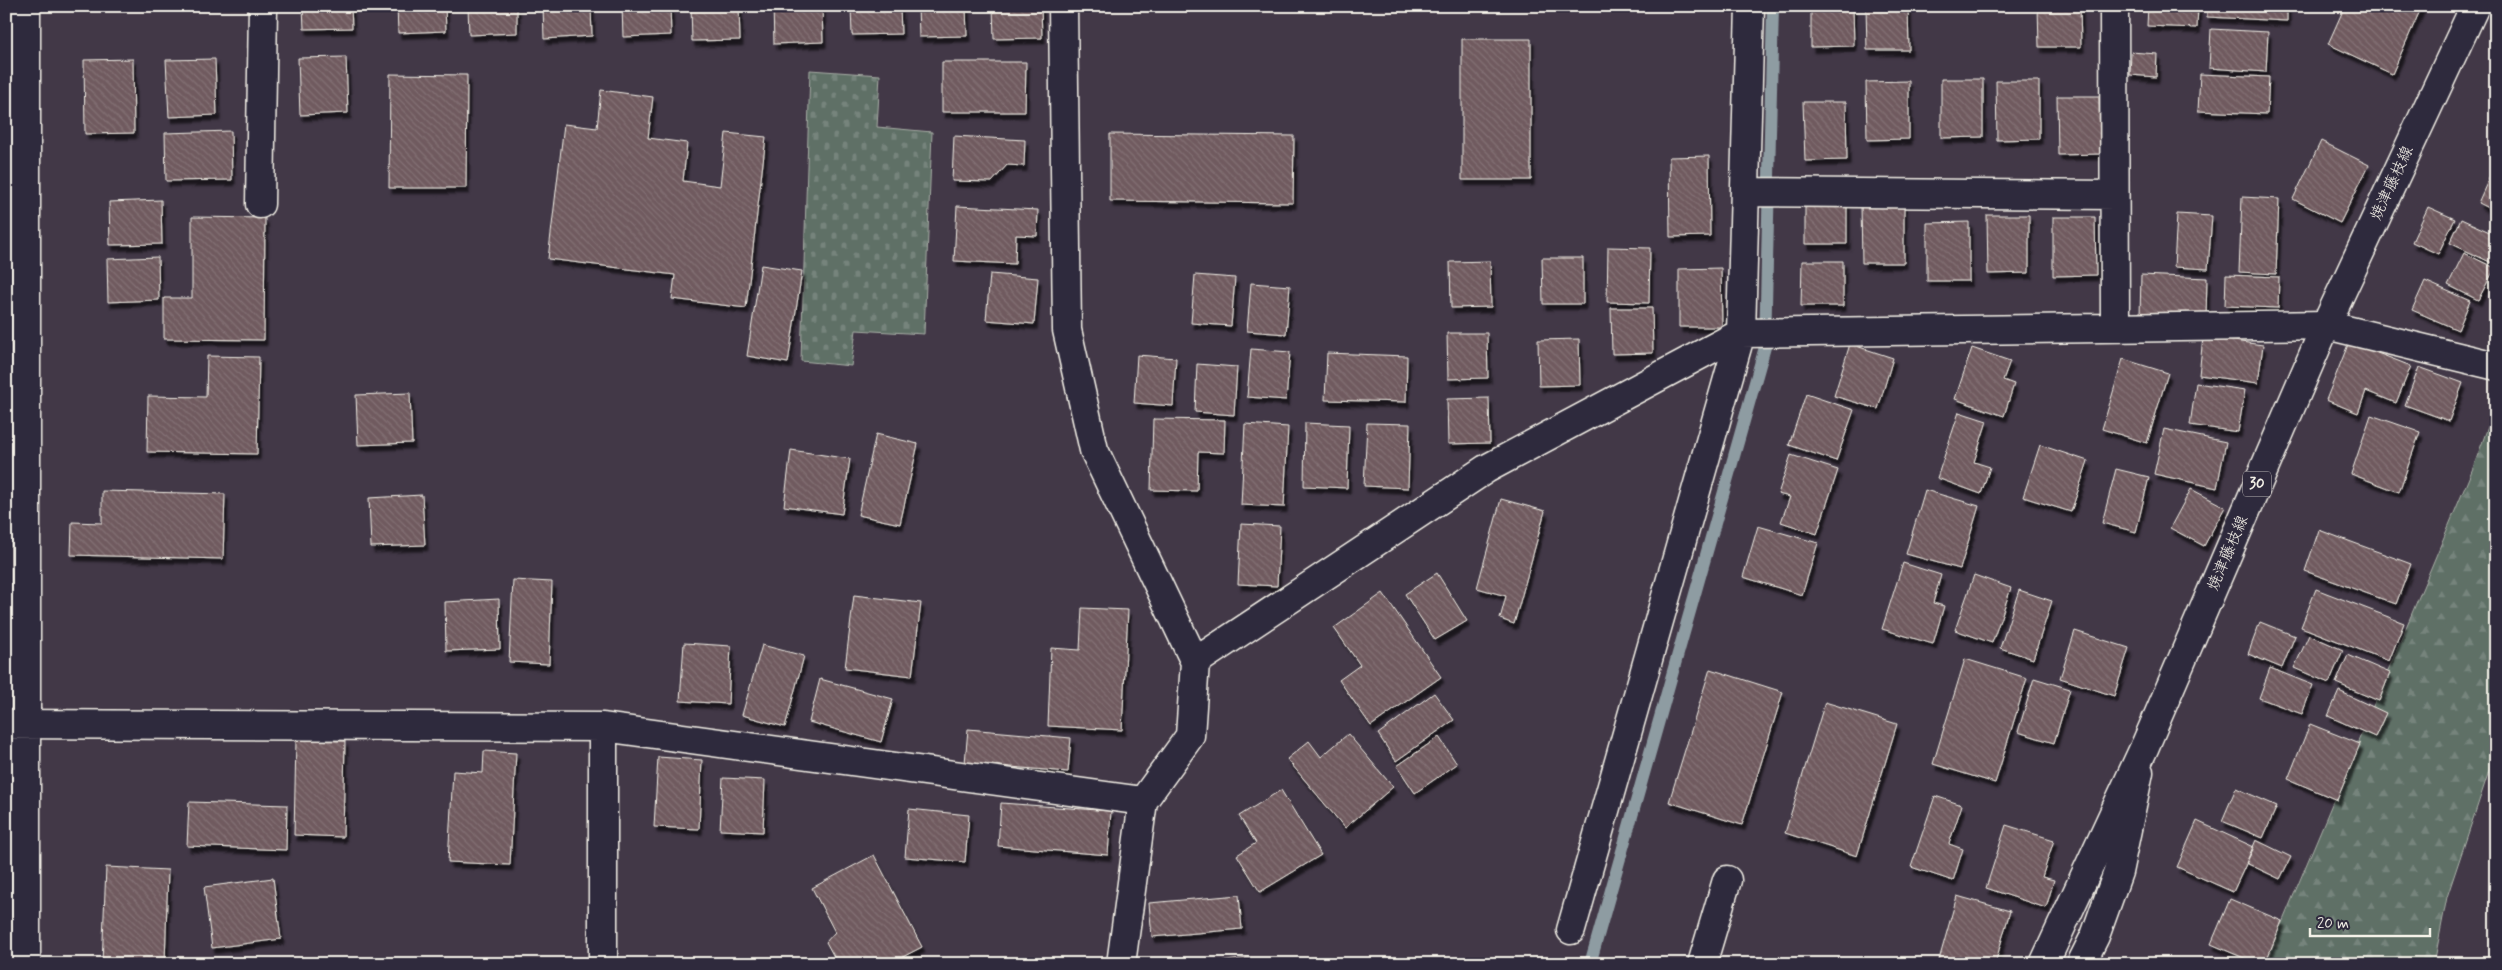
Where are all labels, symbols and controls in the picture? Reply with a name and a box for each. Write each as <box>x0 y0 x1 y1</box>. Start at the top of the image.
street label: 焼津藤枝線 <box>2366 142 2418 224</box>
road number: 30 <box>2243 472 2271 496</box>
street label: 焼津藤枝線 <box>2203 512 2253 594</box>
scale bar <box>2310 905 2430 937</box>
text: 20 m <box>2317 914 2349 934</box>

